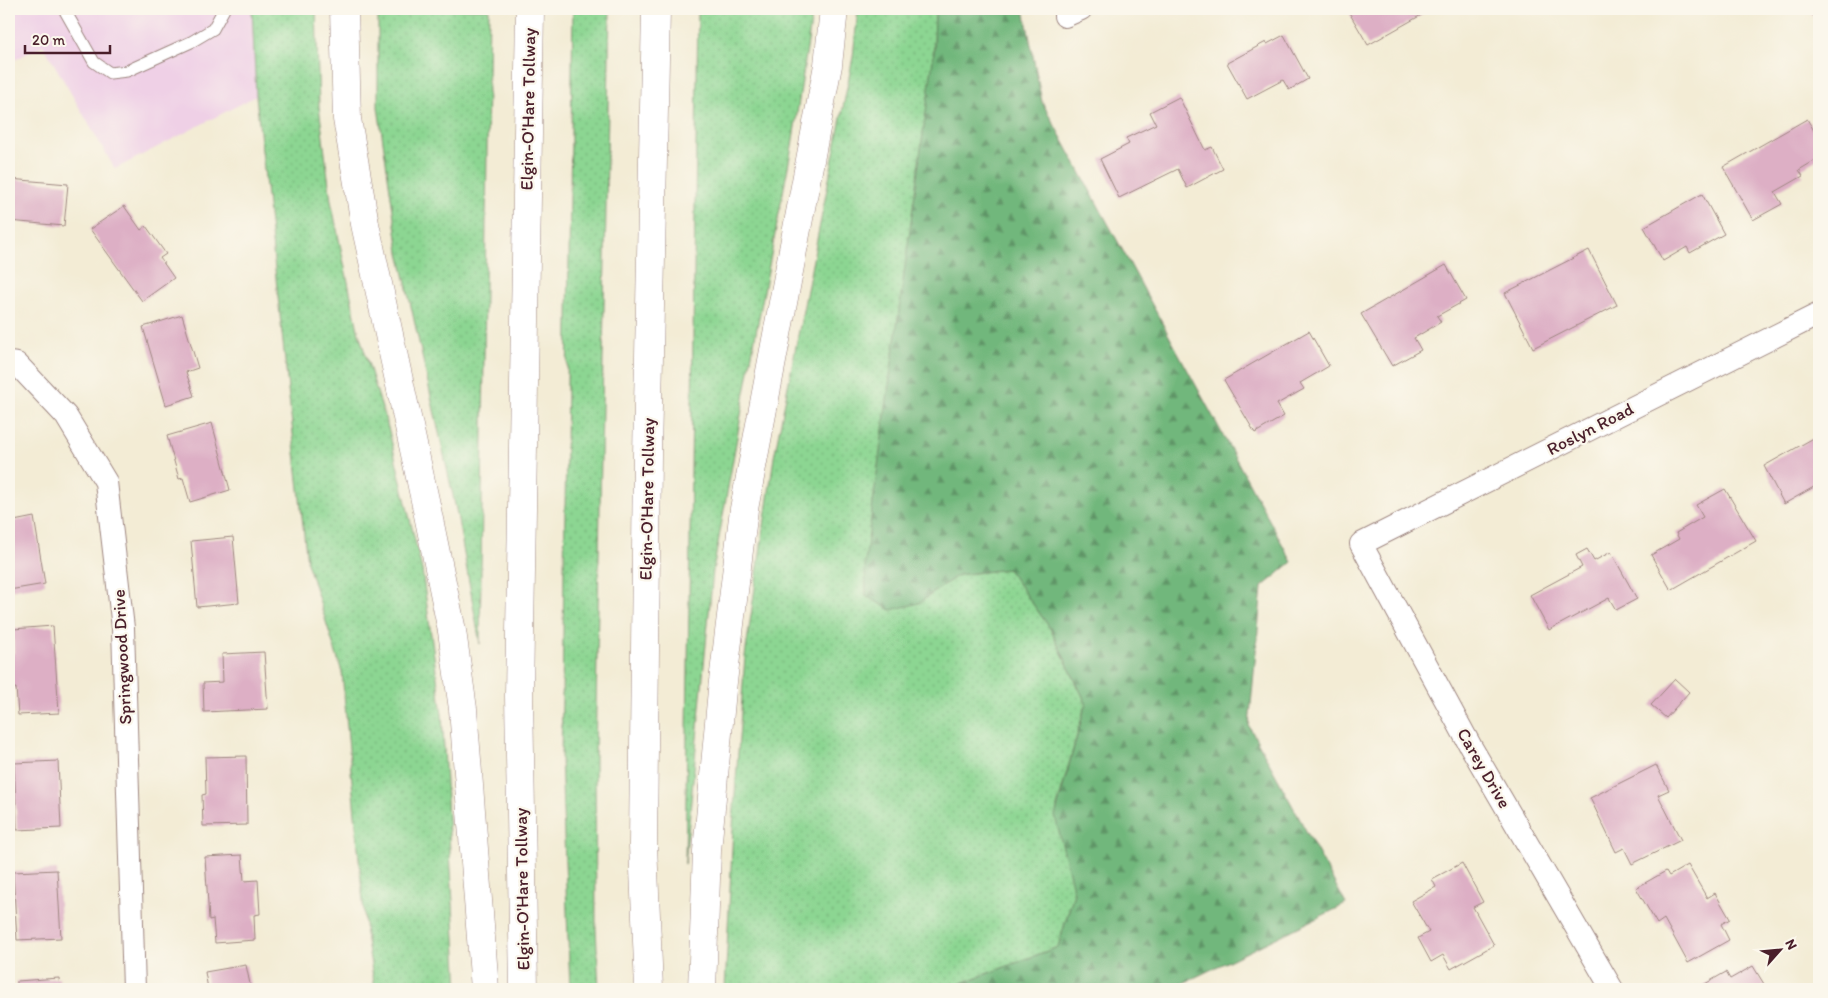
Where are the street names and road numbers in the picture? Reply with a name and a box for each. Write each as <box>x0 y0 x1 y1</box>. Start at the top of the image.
street label: Elgin-O'Hare Tollway <box>516 27 540 191</box>
street label: Roslyn Road <box>1543 398 1637 460</box>
street label: Elgin-O'Hare Tollway <box>635 417 659 581</box>
street label: Springwood Drive <box>107 589 137 725</box>
street label: Carey Drive <box>1452 724 1516 812</box>
street label: Elgin-O'Hare Tollway <box>510 807 534 971</box>

